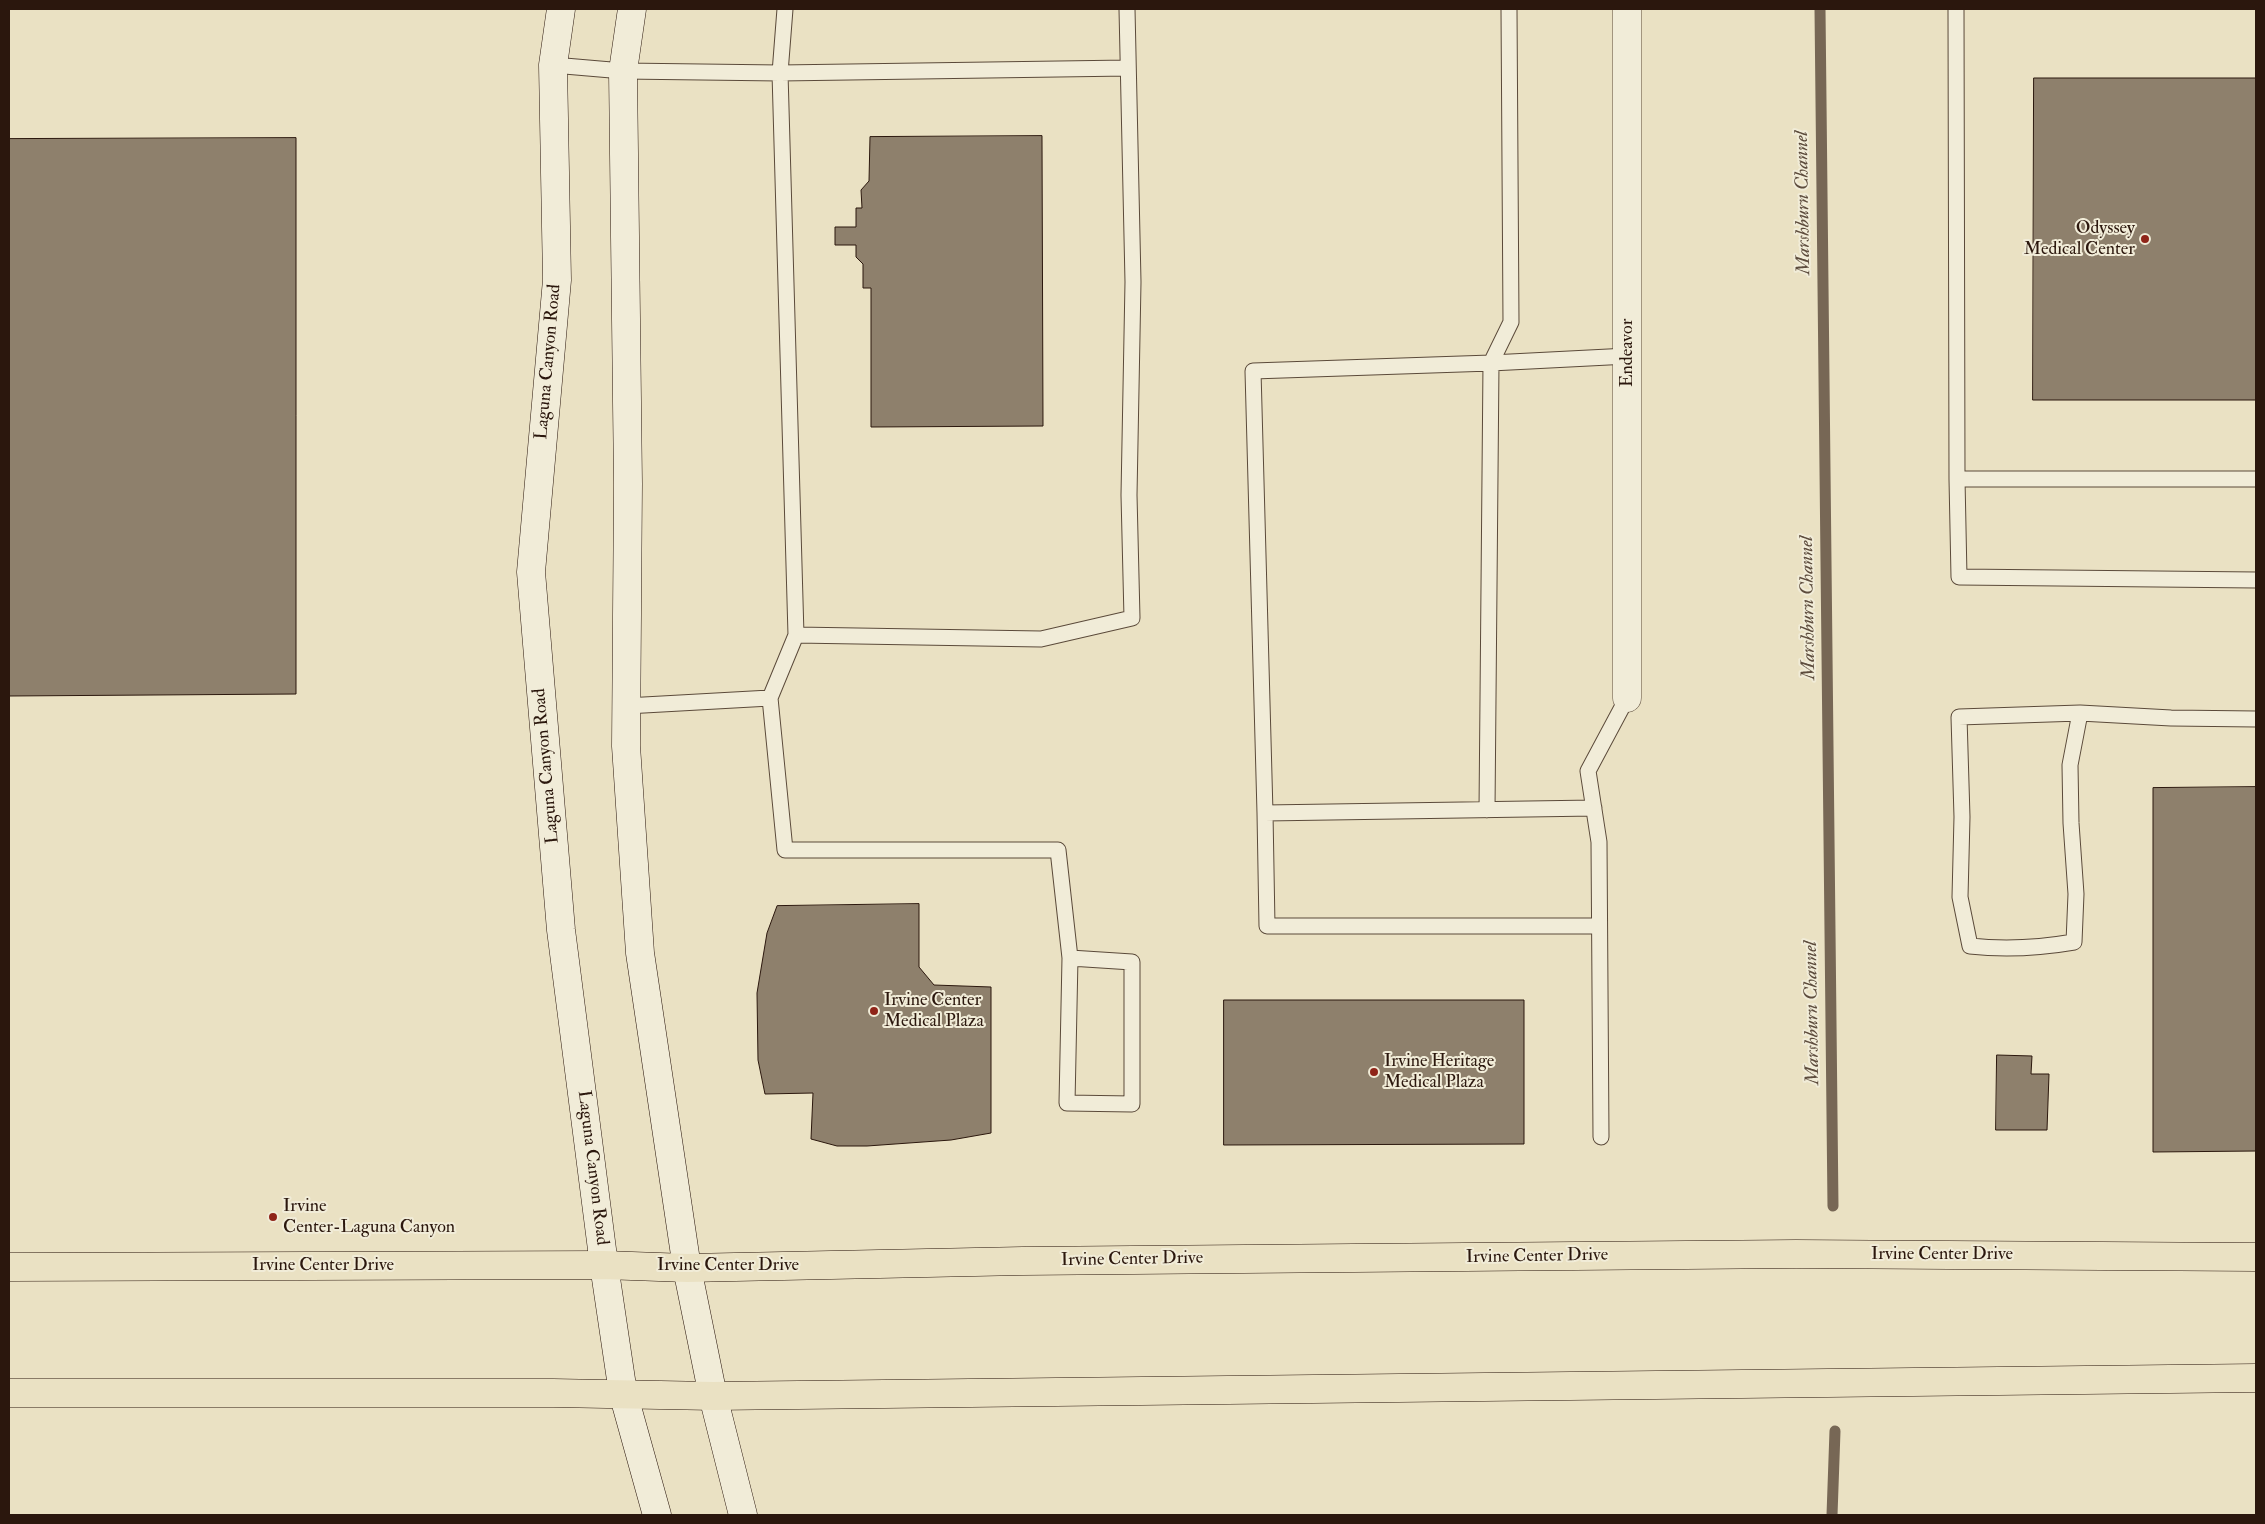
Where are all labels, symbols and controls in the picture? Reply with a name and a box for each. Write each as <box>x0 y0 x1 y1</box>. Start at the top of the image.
water label: Marshburn Channel <box>1791 131 1817 275</box>
place label: Odyssey Medical Center <box>2024 218 2135 260</box>
marker: Odyssey Medical Center <box>2139 233 2151 245</box>
street label: Laguna Canyon Road <box>531 283 567 441</box>
street label: Endeavor <box>1617 319 1639 387</box>
water label: Marshburn Channel <box>1796 536 1822 680</box>
street label: Laguna Canyon Road <box>529 687 565 845</box>
water label: Marshburn Channel <box>1800 941 1826 1085</box>
place label: Irvine Center Medical Plaza <box>884 990 984 1032</box>
marker: Irvine Center Medical Plaza <box>868 1005 880 1017</box>
place label: Irvine Heritage Medical Plaza <box>1384 1051 1494 1094</box>
marker: Irvine Heritage Medical Plaza <box>1368 1066 1380 1078</box>
street label: Laguna Canyon Road <box>572 1089 612 1247</box>
place label: Irvine Center-Laguna Canyon <box>283 1196 455 1238</box>
marker: Irvine Center-Laguna Canyon <box>267 1211 279 1223</box>
street label: Irvine Center Drive <box>1871 1244 2013 1266</box>
street label: Irvine Center Drive <box>1466 1245 1608 1269</box>
street label: Irvine Center Drive <box>1061 1248 1203 1272</box>
street label: Irvine Center Drive <box>252 1255 394 1277</box>
street label: Irvine Center Drive <box>657 1255 799 1277</box>

